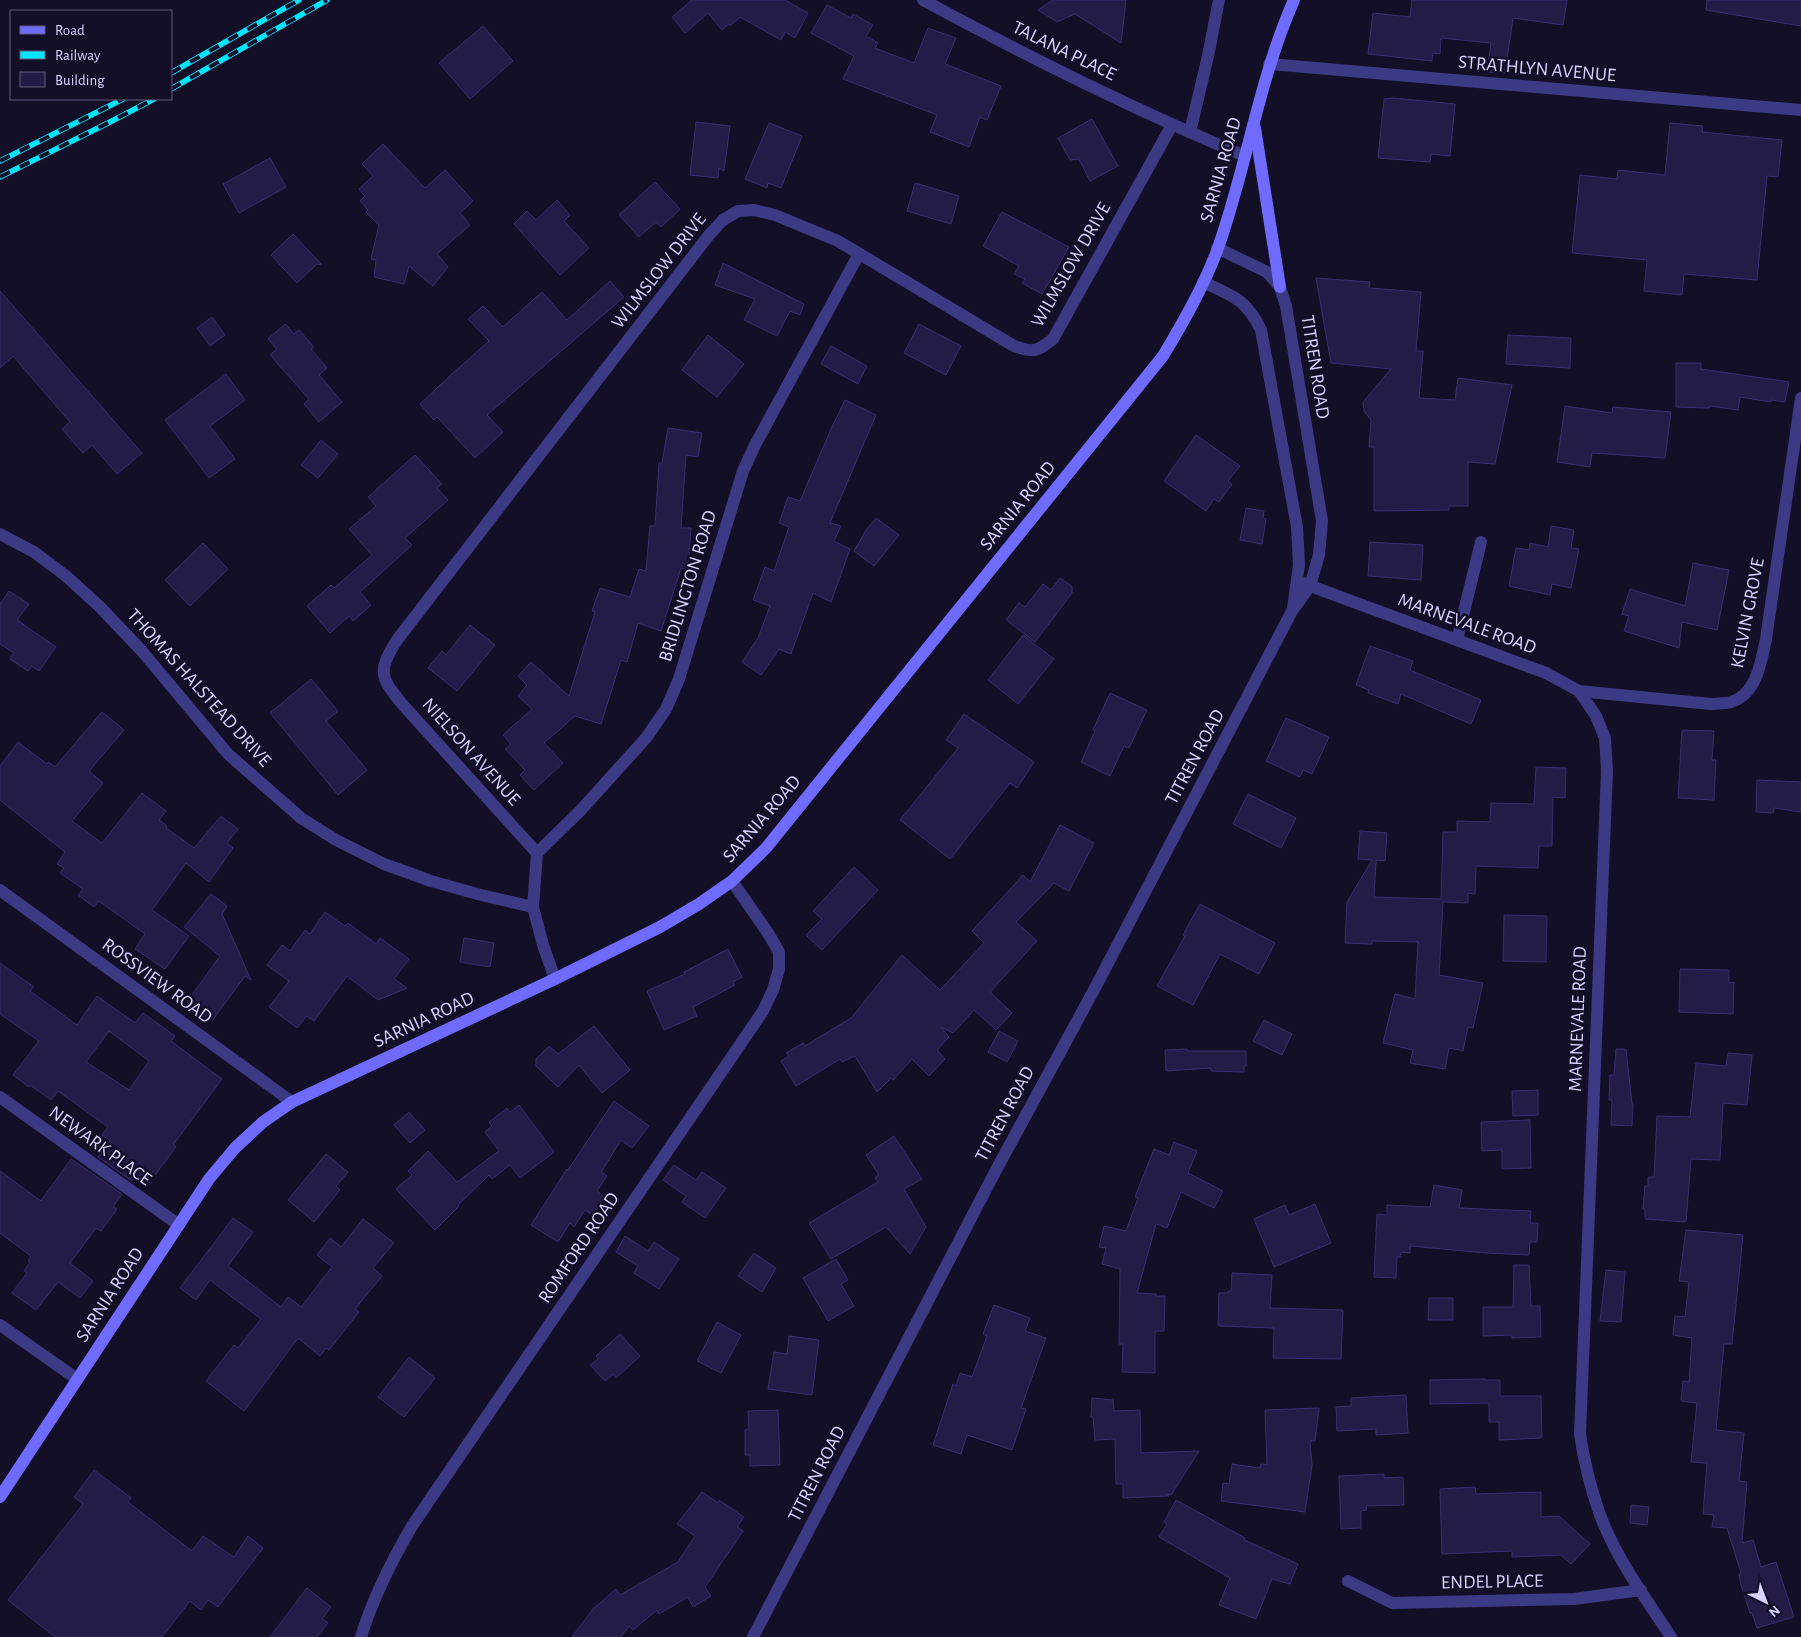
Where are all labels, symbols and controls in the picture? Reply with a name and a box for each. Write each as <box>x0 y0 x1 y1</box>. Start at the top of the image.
legend <box>10 10 172 100</box>
street label: TALANA PLACE <box>1009 18 1119 84</box>
text: Road <box>55 23 85 38</box>
text: Railway <box>55 48 101 63</box>
street label: STRATHLYN AVENUE <box>1457 53 1617 85</box>
text: Building <box>55 73 105 88</box>
street label: SARNIA ROAD <box>1197 115 1245 225</box>
street label: WILMSLOW DRIVE <box>1028 199 1114 331</box>
street label: WILMSLOW DRIVE <box>608 210 710 332</box>
street label: TITREN ROAD <box>1297 314 1333 420</box>
street label: SARNIA ROAD <box>977 458 1059 554</box>
street label: BRIDLINGTON ROAD <box>656 508 720 664</box>
street label: KELVIN GROVE <box>1728 556 1768 670</box>
street label: MARNEVALE ROAD <box>1395 590 1539 658</box>
street label: THOMAS HALSTEAD DRIVE <box>123 605 275 771</box>
street label: NIELSON AVENUE <box>418 695 524 809</box>
street label: TITREN ROAD <box>1162 706 1228 808</box>
street label: SARNIA ROAD <box>719 772 805 866</box>
street label: ROSSVIEW ROAD <box>98 935 216 1027</box>
street label: MARNEVALE ROAD <box>1566 946 1590 1092</box>
street label: SARNIA ROAD <box>371 989 477 1051</box>
street label: TITREN ROAD <box>972 1063 1038 1165</box>
street label: NEWARK PLACE <box>45 1103 155 1189</box>
street label: ROMFORD ROAD <box>535 1189 623 1307</box>
street label: SARNIA ROAD <box>73 1244 147 1346</box>
street label: TITREN ROAD <box>785 1423 849 1525</box>
street label: ENDEL PLACE <box>1441 1572 1543 1592</box>
north arrow <box>1741 1577 1791 1627</box>
text: N <box>1766 1602 1782 1619</box>

